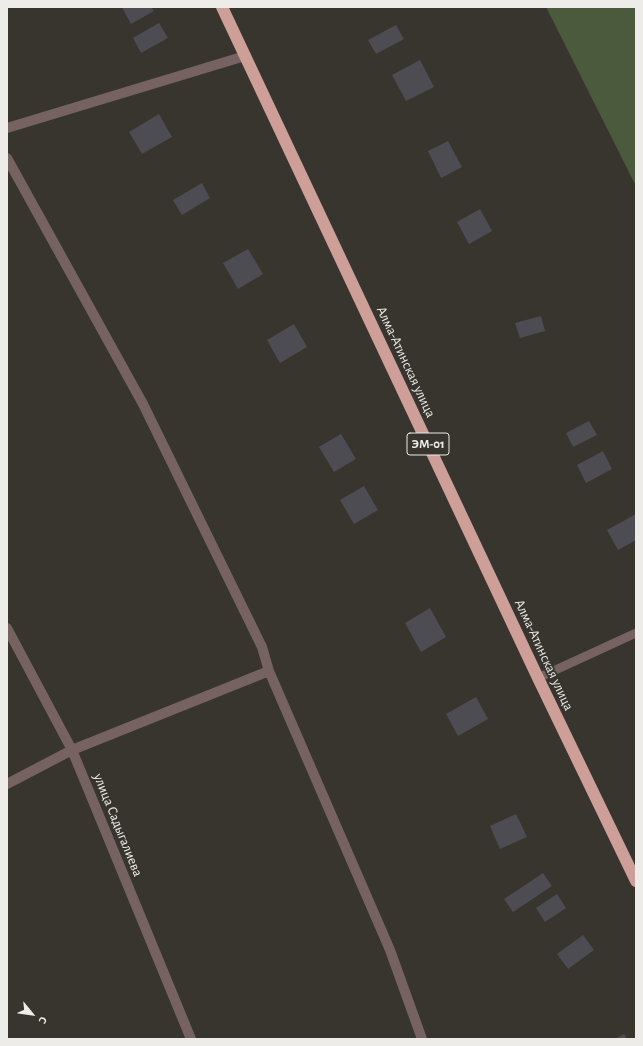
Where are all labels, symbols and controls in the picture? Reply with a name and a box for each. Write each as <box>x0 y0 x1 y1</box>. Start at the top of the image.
street label: Алма-Атинская улица <box>373 304 439 420</box>
road number: ЭМ-01 <box>407 433 449 455</box>
street label: Алма-Атинская улица <box>511 597 577 713</box>
street label: улица Садыгалиева <box>90 771 146 879</box>
north arrow <box>12 994 52 1034</box>
text: С <box>37 1015 49 1025</box>

